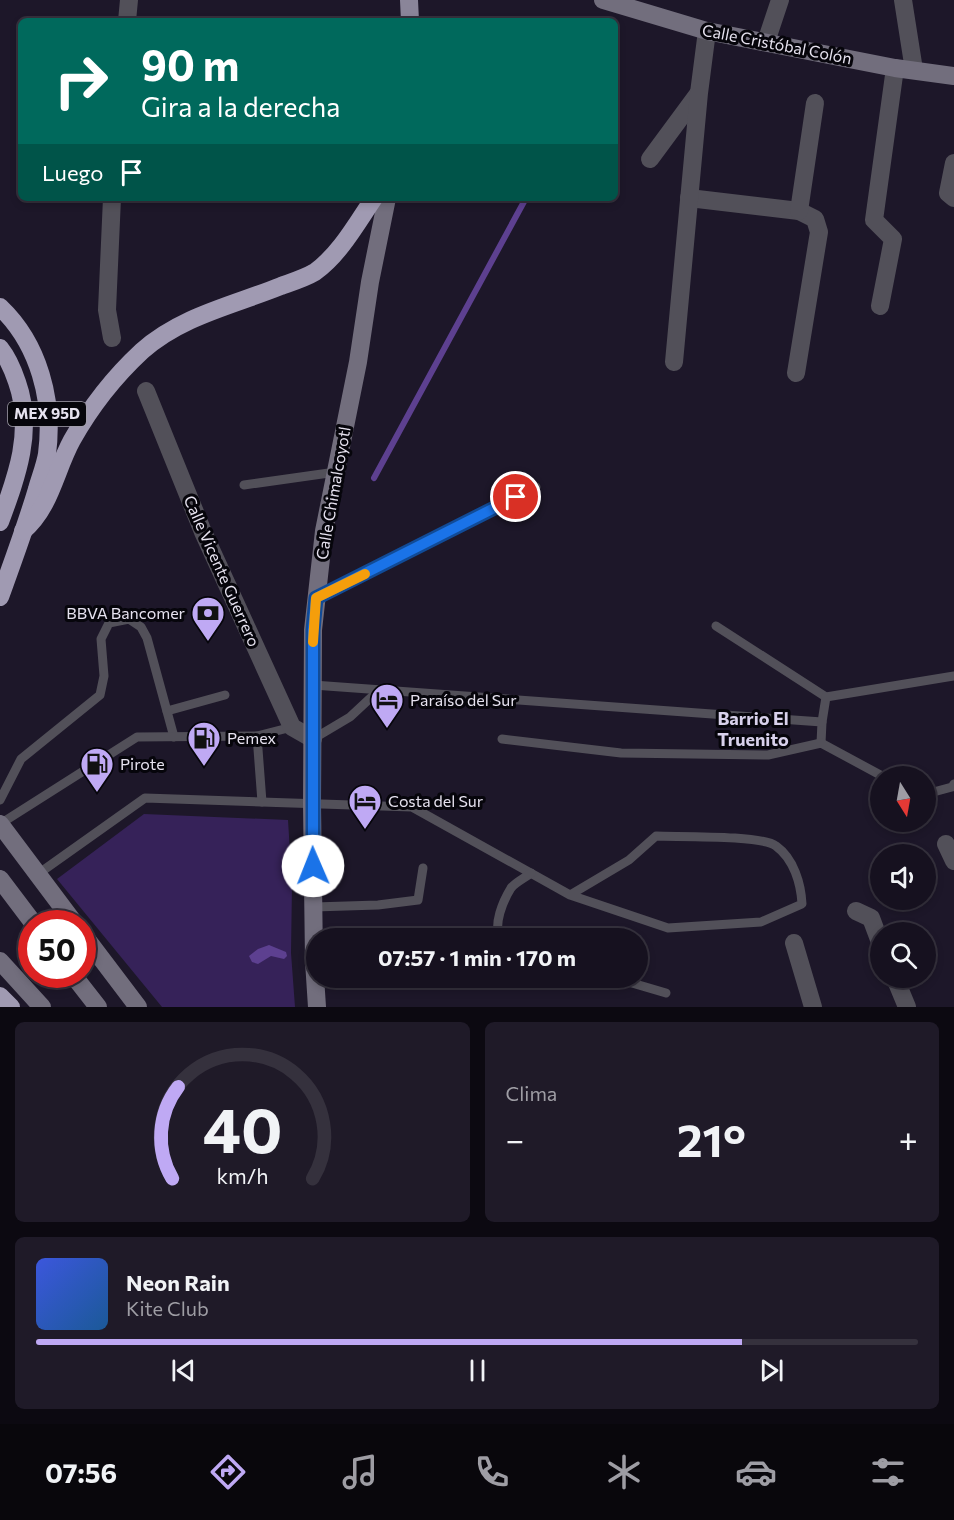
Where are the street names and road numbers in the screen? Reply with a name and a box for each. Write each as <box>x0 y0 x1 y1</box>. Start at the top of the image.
street label: Calle Cristóbal Colón <box>701 20 853 67</box>
road number: MEX 95D <box>8 402 86 426</box>
street label: Calle Chimalcoyotl <box>311 425 354 561</box>
street label: Calle Vicente Guerrero <box>181 492 264 649</box>

